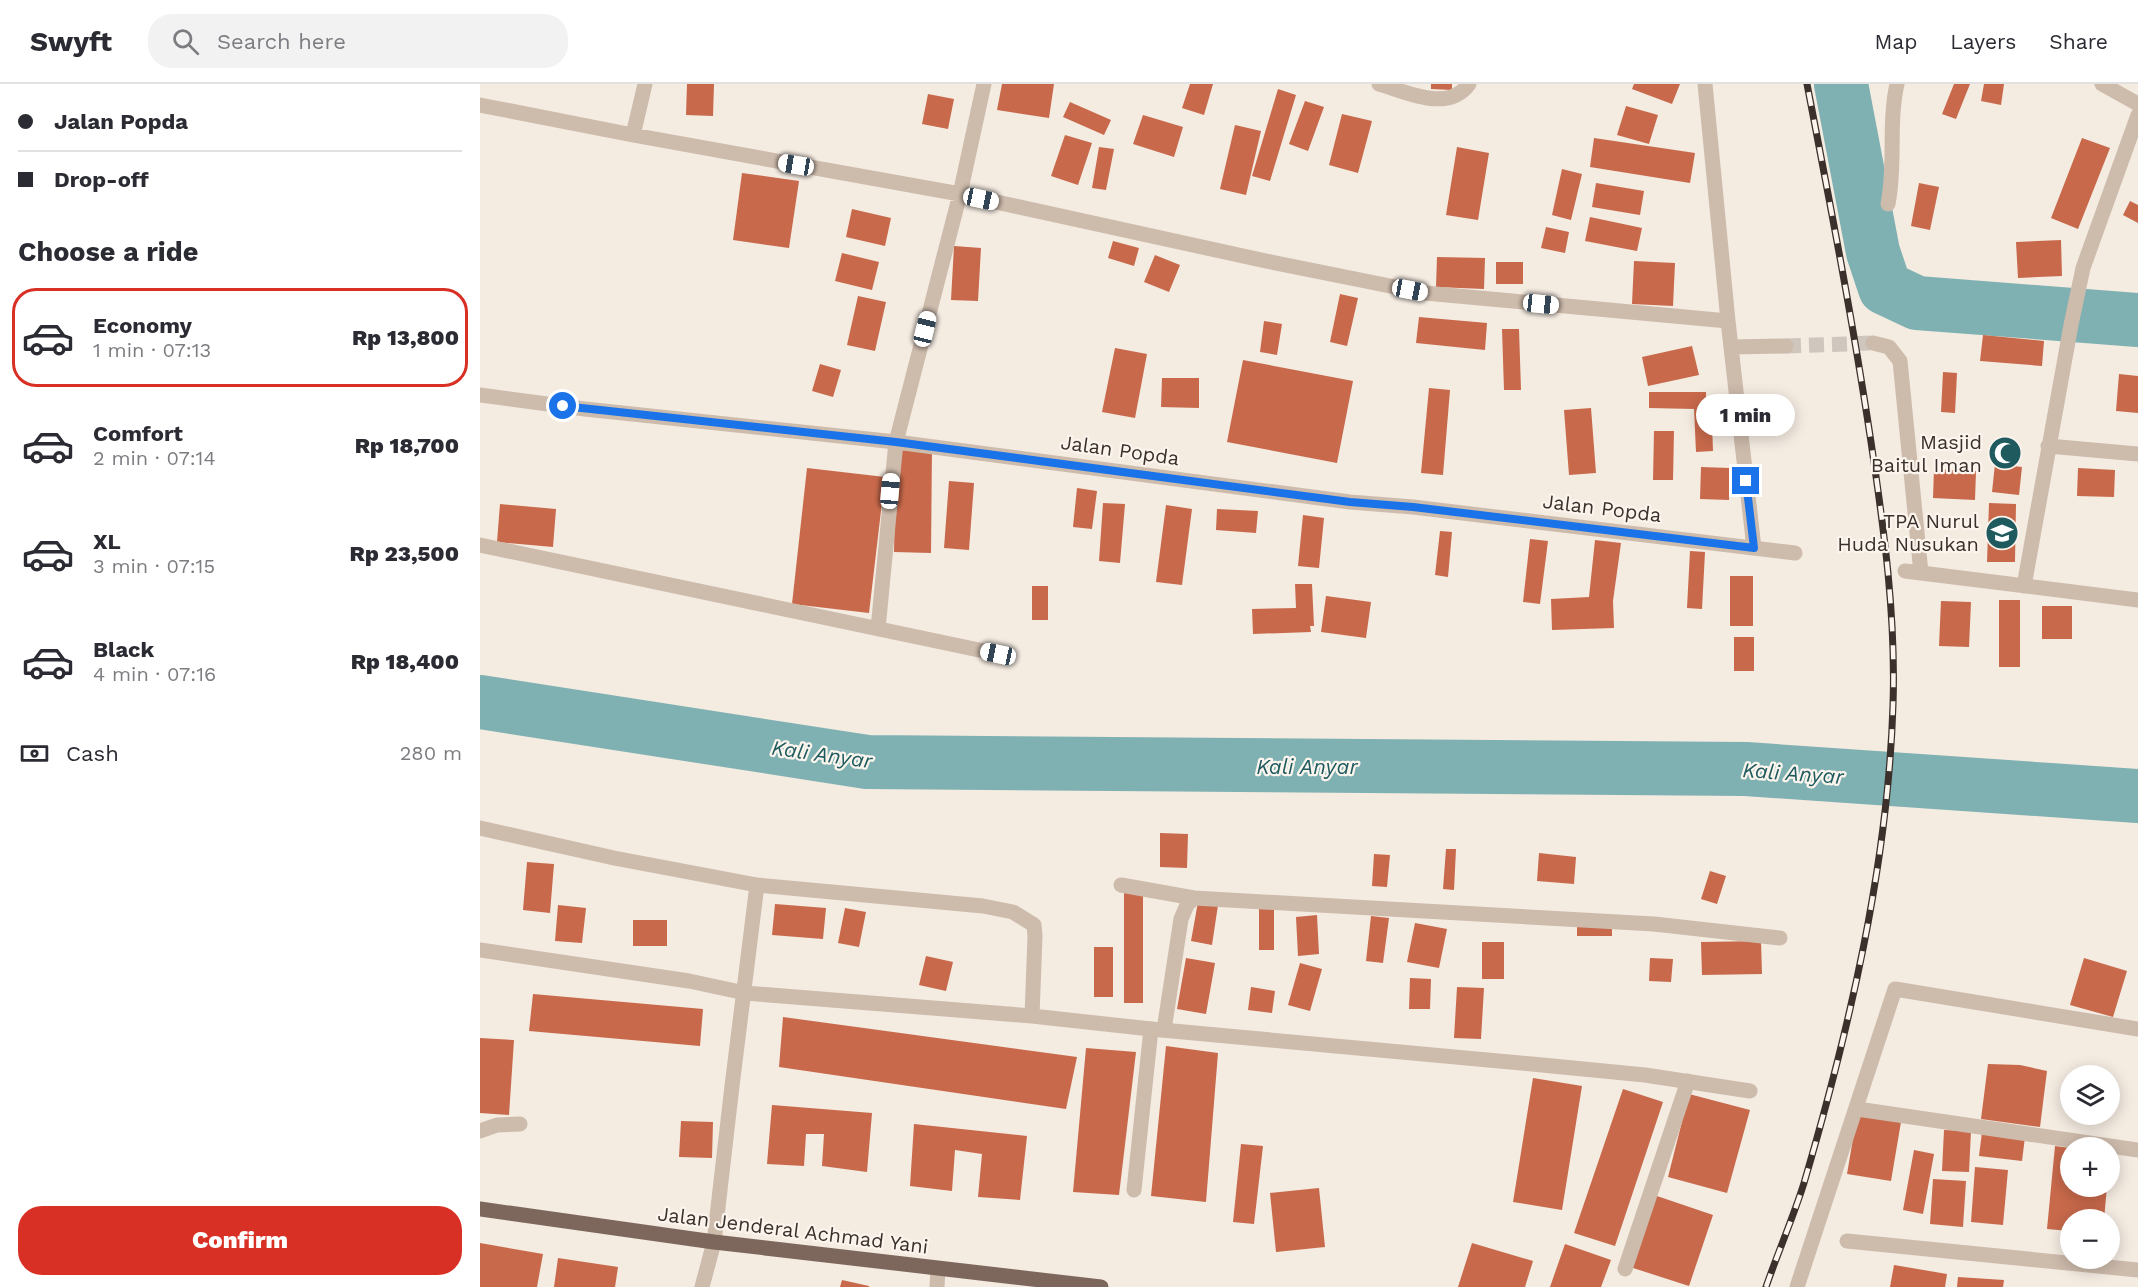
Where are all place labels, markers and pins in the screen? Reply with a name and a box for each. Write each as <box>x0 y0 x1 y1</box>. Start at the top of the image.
place label: Masjid Baitul Iman <box>1871 430 1982 477</box>
mosque icon: Masjid Baitul Iman <box>1987 435 2023 471</box>
place label: TPA Nurul Huda Nusukan <box>1837 509 1979 556</box>
school or university icon: TPA Nurul Huda Nusukan <box>1984 515 2020 551</box>

